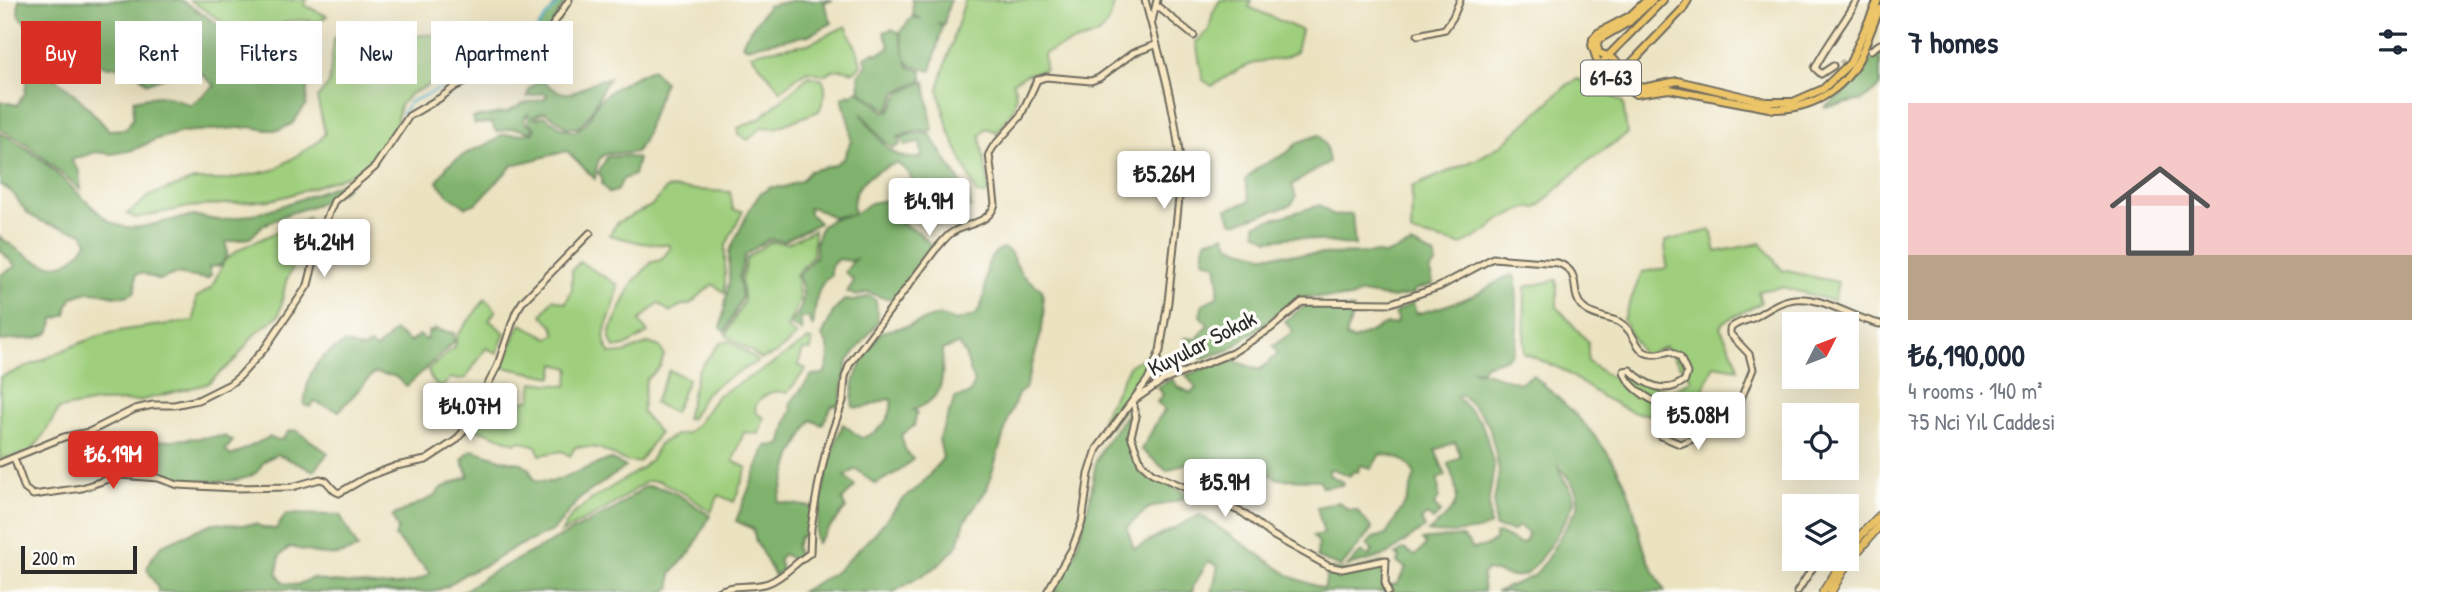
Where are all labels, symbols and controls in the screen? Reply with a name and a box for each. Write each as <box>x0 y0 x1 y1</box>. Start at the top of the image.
chip: Buy <box>21 21 101 84</box>
chip: Rent <box>115 21 202 84</box>
chip: Filters <box>216 21 322 84</box>
chip: New <box>336 21 417 84</box>
chip: Apartment <box>431 21 573 84</box>
text: 7 homes <box>1908 22 1998 62</box>
icon: filters <box>2374 23 2412 61</box>
road number: 61-63 <box>1581 60 1641 96</box>
icon: home <box>2097 148 2223 274</box>
pin: ₺5.26M <box>1107 152 1221 211</box>
text: ₺5.26M <box>1133 158 1195 189</box>
pin: ₺4.9M <box>880 178 978 238</box>
text: ₺4.9M <box>905 185 953 216</box>
pin: ₺4.24M <box>267 219 381 279</box>
text: ₺4.24M <box>294 226 354 257</box>
street label: Kuyular Sokak <box>1142 302 1262 383</box>
north arrow <box>1782 312 1858 388</box>
map controls <box>1782 312 1859 571</box>
text: ₺6,190,000 <box>1908 335 2025 375</box>
text: 4 rooms · 140 m² <box>1908 375 2042 406</box>
pin: ₺4.07M <box>413 384 527 443</box>
text: ₺4.07M <box>439 390 501 421</box>
pin: ₺5.08M <box>1641 392 1755 452</box>
text: ₺5.08M <box>1667 399 1729 430</box>
button: locate <box>1782 403 1859 480</box>
text: 75 Nci Yıl Caddesi <box>1908 406 2055 437</box>
pin: ₺6.19M <box>56 432 170 491</box>
text: ₺6.19M <box>84 438 142 469</box>
pin: ₺5.9M <box>1176 460 1274 519</box>
text: ₺5.9M <box>1200 466 1250 497</box>
button: layers <box>1782 494 1859 571</box>
scale bar <box>21 543 136 575</box>
text: 200 m <box>32 545 75 571</box>

